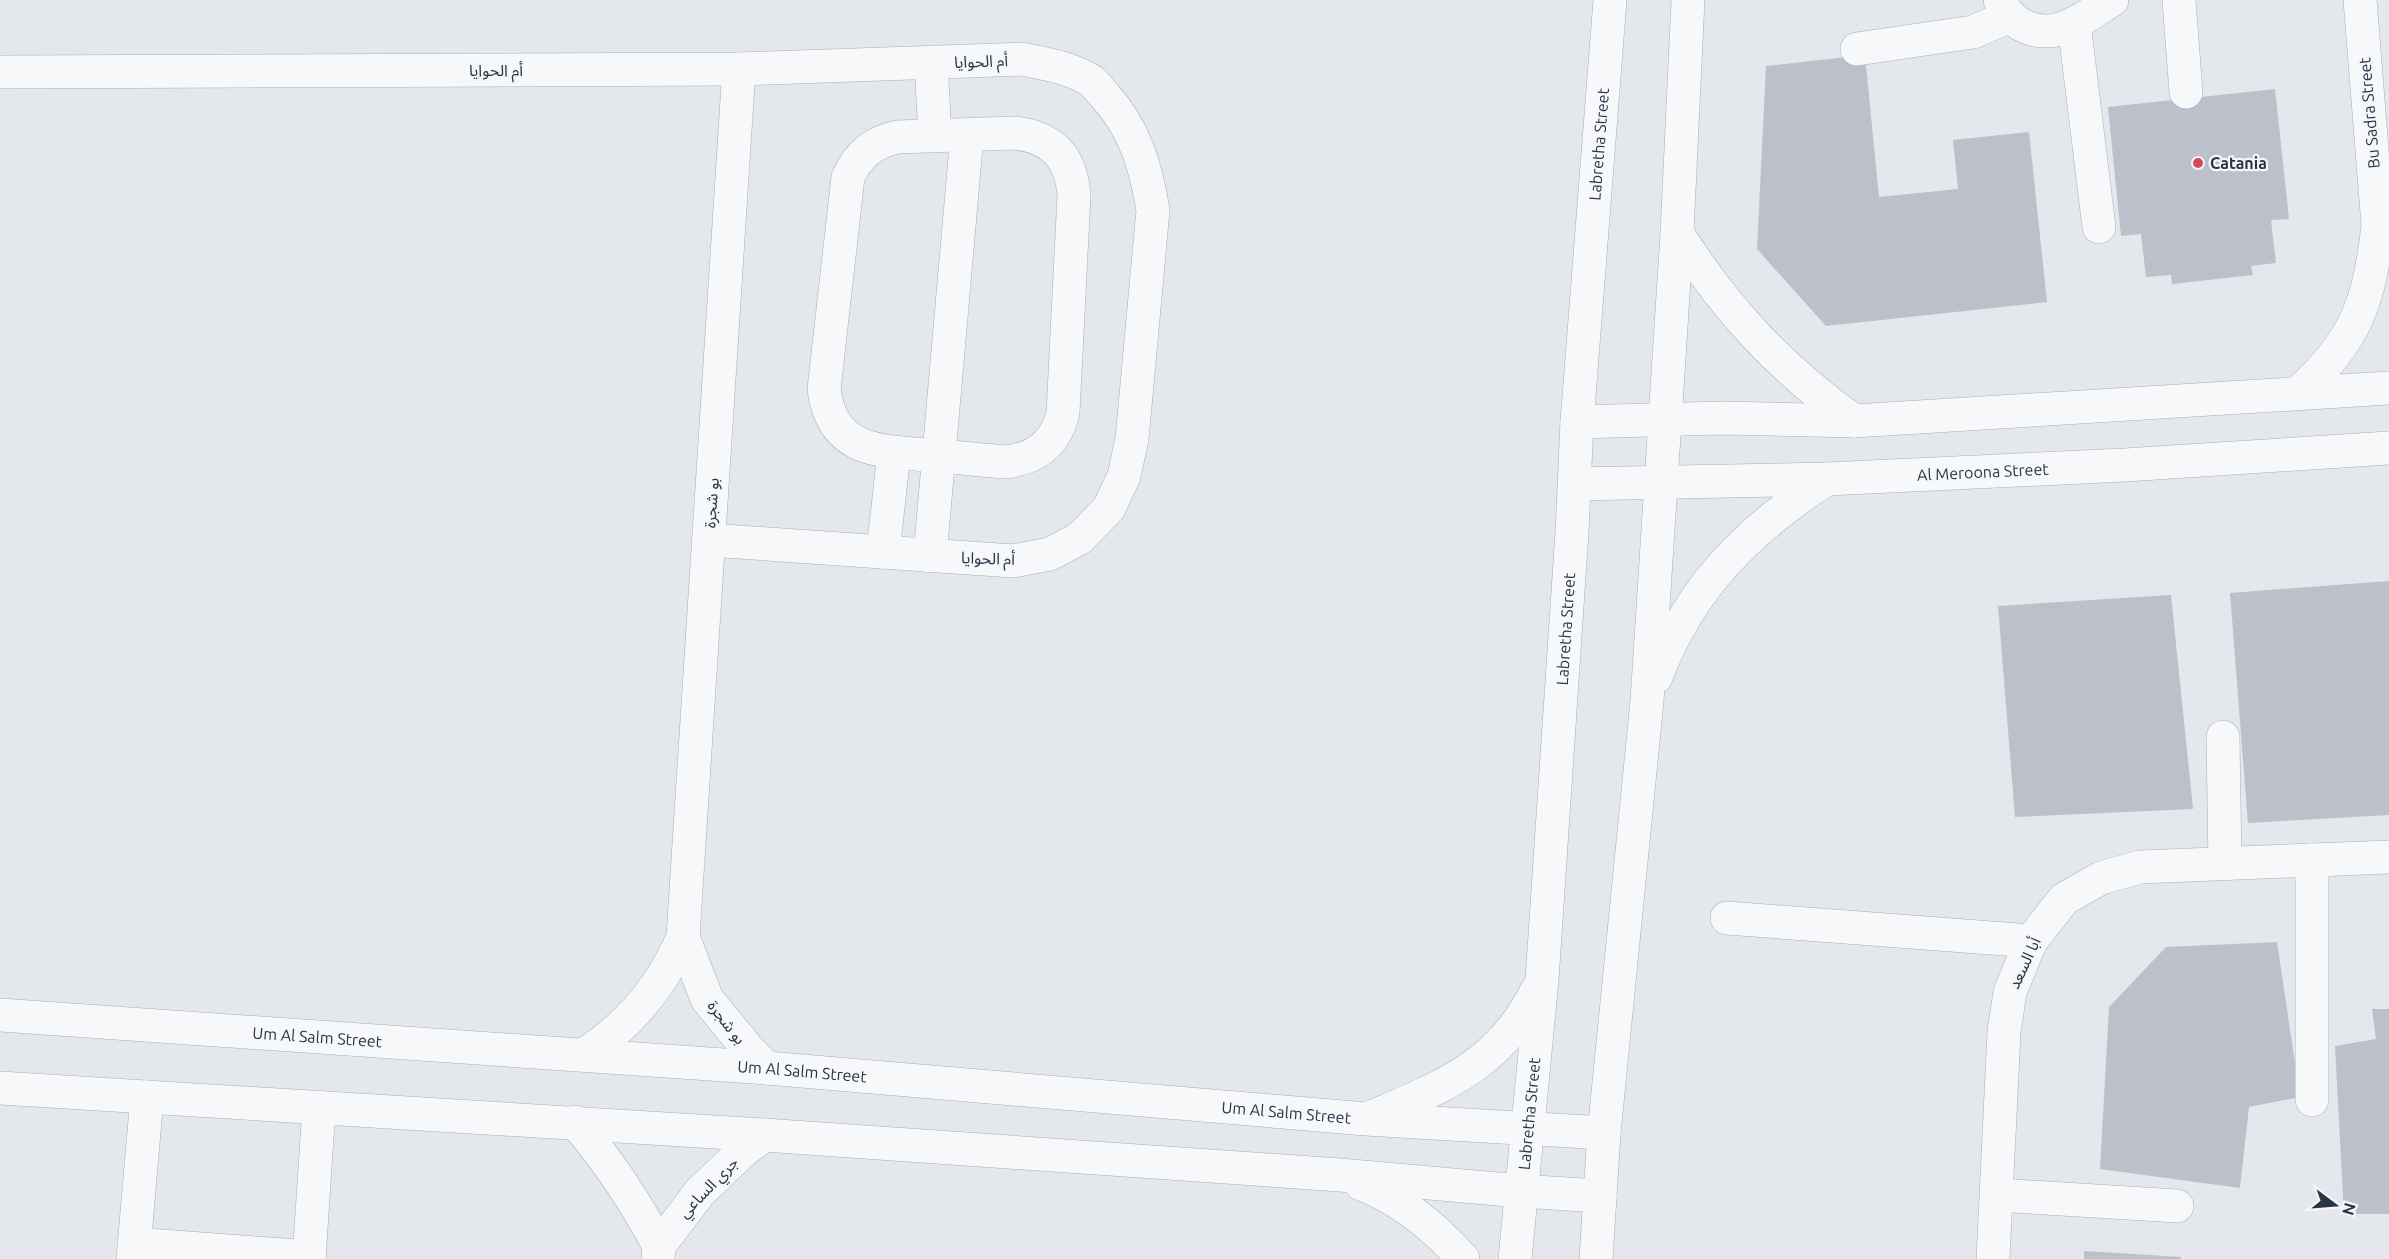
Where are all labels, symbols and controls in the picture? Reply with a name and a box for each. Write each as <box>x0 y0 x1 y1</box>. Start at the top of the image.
street label: أم الحوايا <box>954 51 1009 75</box>
street label: Bu Sadra Street <box>2355 56 2383 169</box>
street label: أم الحوايا <box>469 61 523 83</box>
street label: Labretha Street <box>1585 87 1612 201</box>
place label: Catania <box>2210 154 2267 172</box>
marker: Catania <box>2191 156 2205 170</box>
street label: Al Meroona Street <box>1917 460 2050 484</box>
street label: بو شجرة <box>700 477 723 529</box>
street label: أم الحوايا <box>960 548 1015 572</box>
street label: Labretha Street <box>1553 572 1578 686</box>
street label: أبا السعد <box>2004 934 2044 992</box>
street label: بو شجرة <box>704 997 750 1048</box>
street label: Um Al Salm Street <box>252 1023 383 1050</box>
street label: Labretha Street <box>1515 1056 1544 1171</box>
street label: Um Al Salm Street <box>737 1057 868 1086</box>
street label: Um Al Salm Street <box>1221 1098 1352 1127</box>
street label: جري الساعي <box>675 1153 744 1224</box>
north arrow <box>2305 1175 2365 1235</box>
text: N <box>2339 1201 2360 1217</box>

